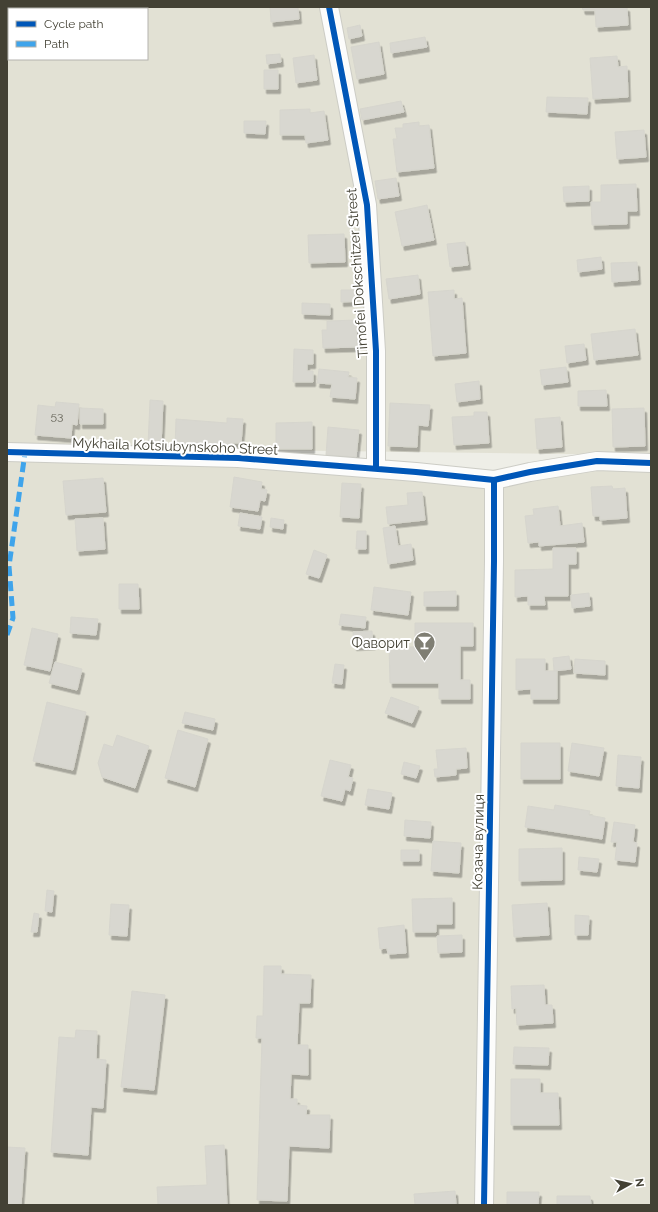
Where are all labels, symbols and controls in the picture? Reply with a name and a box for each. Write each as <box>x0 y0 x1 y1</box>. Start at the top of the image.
legend <box>8 8 148 60</box>
text: Cycle path <box>44 17 103 31</box>
text: Path <box>44 37 69 51</box>
street label: Timofei Dokschitzer Street <box>343 187 371 358</box>
house number: 53 <box>51 409 63 423</box>
street label: Mykhaila Kotsiubynskoho Street <box>72 434 278 458</box>
bar icon: Фаворит <box>412 630 438 663</box>
place label: Фаворит <box>352 635 410 651</box>
street label: Козача вулиця <box>469 794 487 890</box>
north arrow <box>610 1164 650 1204</box>
text: N <box>632 1178 646 1188</box>

